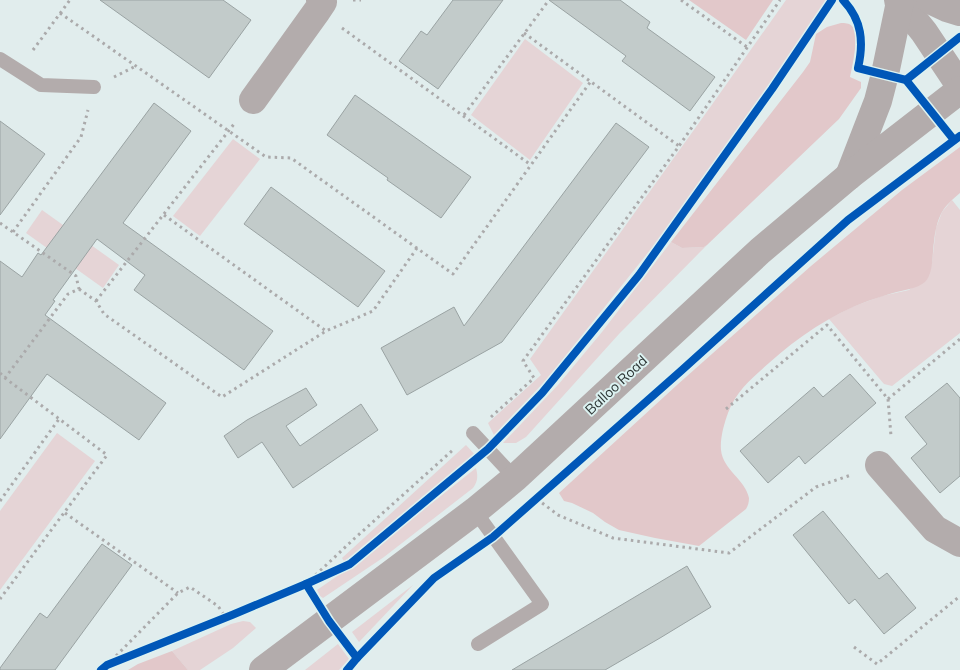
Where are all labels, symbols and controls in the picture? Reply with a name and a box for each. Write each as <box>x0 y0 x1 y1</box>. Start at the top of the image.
street label: Balloo Road <box>581 352 651 418</box>

